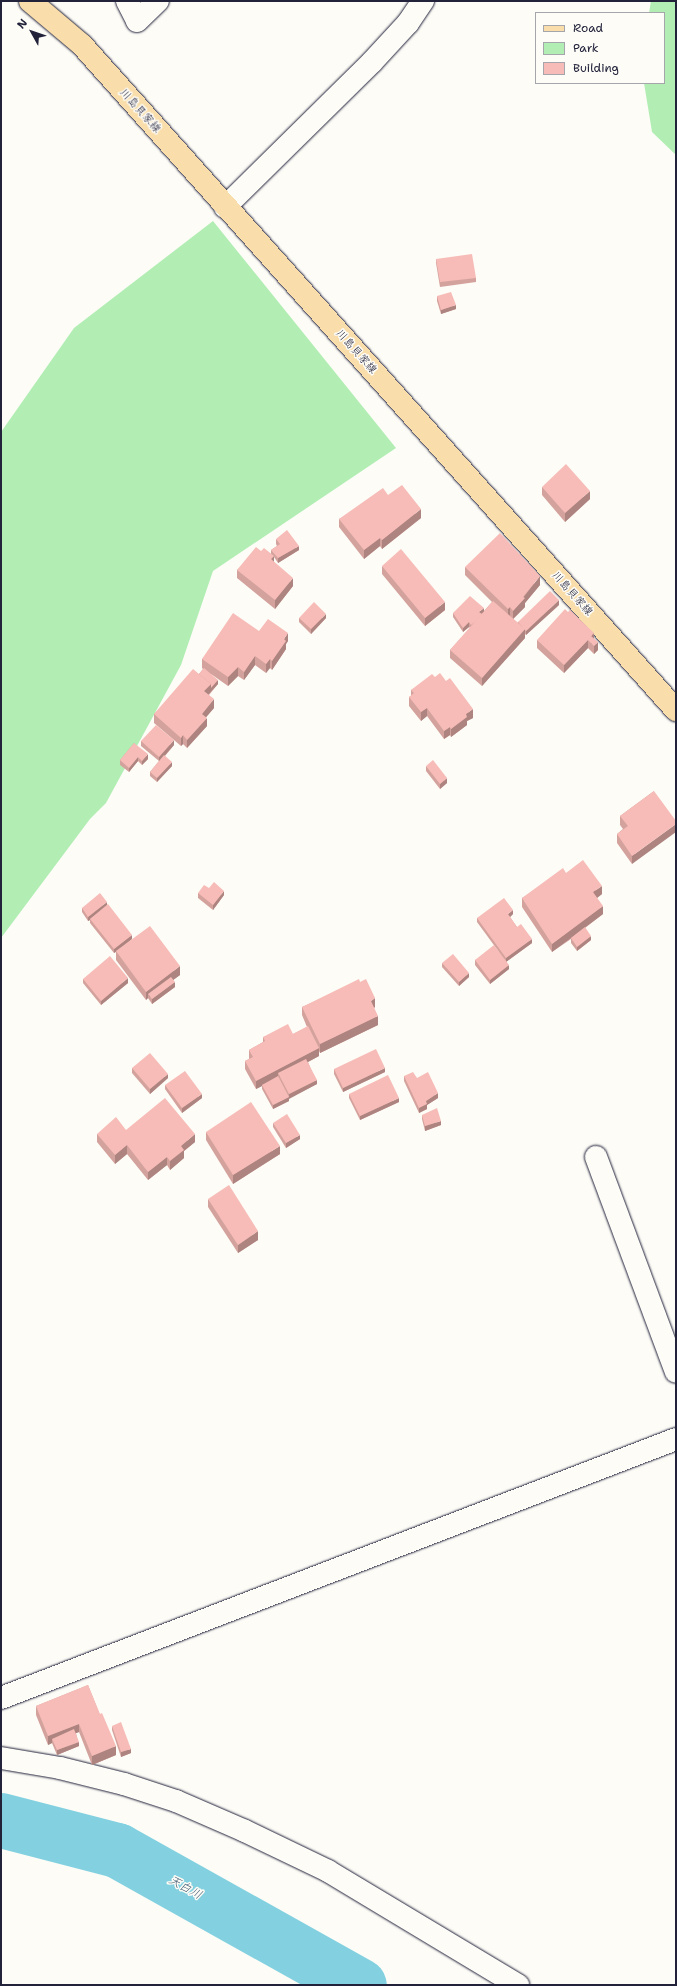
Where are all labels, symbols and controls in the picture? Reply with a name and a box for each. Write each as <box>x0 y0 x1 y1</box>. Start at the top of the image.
north arrow <box>12 12 52 52</box>
legend <box>535 12 665 84</box>
text: N <box>14 16 31 32</box>
text: Road <box>573 20 603 36</box>
text: Park <box>573 40 599 56</box>
text: Building <box>573 60 619 76</box>
street label: 川島貝家線 <box>117 86 163 136</box>
street label: 川島貝家線 <box>333 327 379 377</box>
street label: 川島貝家線 <box>549 569 595 619</box>
water label: 天白川 <box>166 1873 204 1903</box>

